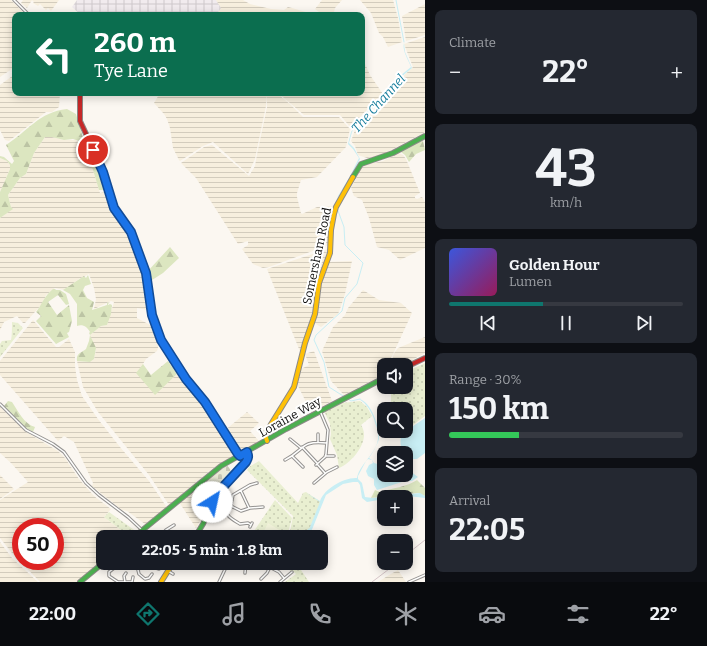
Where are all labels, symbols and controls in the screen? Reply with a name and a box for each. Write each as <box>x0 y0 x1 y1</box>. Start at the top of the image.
text: 260 m <box>94 26 176 59</box>
icon: left <box>28 28 80 80</box>
text: Climate <box>449 35 496 50</box>
text: 22° <box>542 54 589 90</box>
text: − <box>449 59 461 86</box>
text: + <box>670 59 683 86</box>
text: Tye Lane <box>94 60 168 82</box>
water label: The Channel <box>348 71 409 135</box>
pin <box>76 133 110 167</box>
text: 43 <box>535 137 597 200</box>
icon: arrive <box>82 139 104 161</box>
text: km/h <box>550 195 582 210</box>
street label: Somersham Road <box>300 206 334 306</box>
text: Golden Hour <box>509 256 600 274</box>
text: Lumen <box>509 274 552 289</box>
icon: previous <box>477 312 499 334</box>
icon: pause <box>555 312 577 334</box>
icon: next <box>633 312 655 334</box>
map controls <box>377 358 413 570</box>
button: sound <box>377 358 413 394</box>
text: Range · 30% <box>449 372 522 387</box>
text: 150 km <box>449 391 549 427</box>
street label: Loraine Way <box>257 394 324 440</box>
button: search <box>377 402 413 438</box>
button: layers <box>377 446 413 482</box>
position arrow <box>191 481 233 523</box>
button: + <box>377 490 413 526</box>
text: Arrival <box>449 493 490 508</box>
text: 22:05 <box>449 512 525 548</box>
speed limit sign: 50 <box>12 518 64 570</box>
button: − <box>377 534 413 570</box>
text: 22:05 · 5 min · 1.8 km <box>142 541 282 559</box>
icon: directions <box>134 600 162 628</box>
icon: music <box>220 600 248 628</box>
icon: phone <box>306 600 334 628</box>
icon: climate <box>392 600 420 628</box>
icon: car <box>478 600 506 628</box>
icon: filters <box>564 600 592 628</box>
text: 22:00 <box>29 603 76 625</box>
text: 22° <box>650 603 678 625</box>

